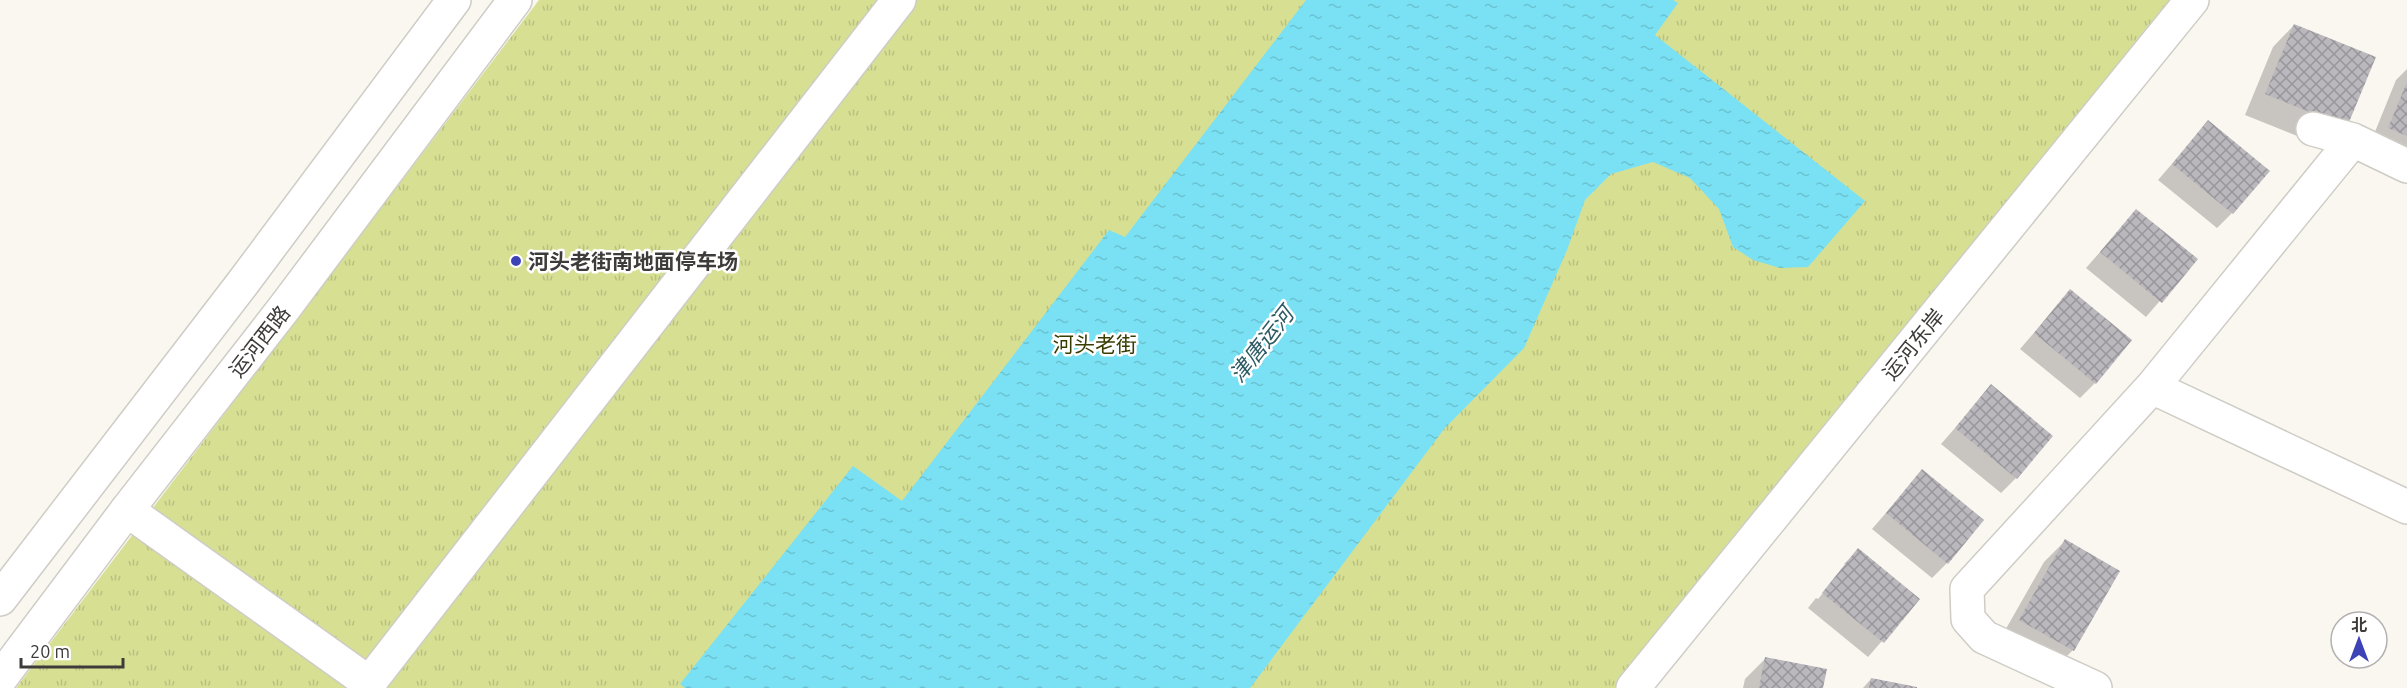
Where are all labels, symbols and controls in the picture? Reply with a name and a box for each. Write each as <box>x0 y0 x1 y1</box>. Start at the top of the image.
place label: 河头老街南地面停车场 <box>528 249 738 273</box>
marker: 河头老街南地面停车场 <box>509 254 523 268</box>
water label: 津唐运河 <box>1224 298 1300 386</box>
street label: 运河西路 <box>224 301 294 381</box>
street label: 运河东岸 <box>1877 304 1949 384</box>
park label: 河头老街 <box>1053 332 1137 356</box>
north arrow <box>2329 610 2389 670</box>
text: 北 <box>2351 616 2367 634</box>
scale bar <box>21 631 123 669</box>
text: 20 m <box>30 641 70 661</box>

